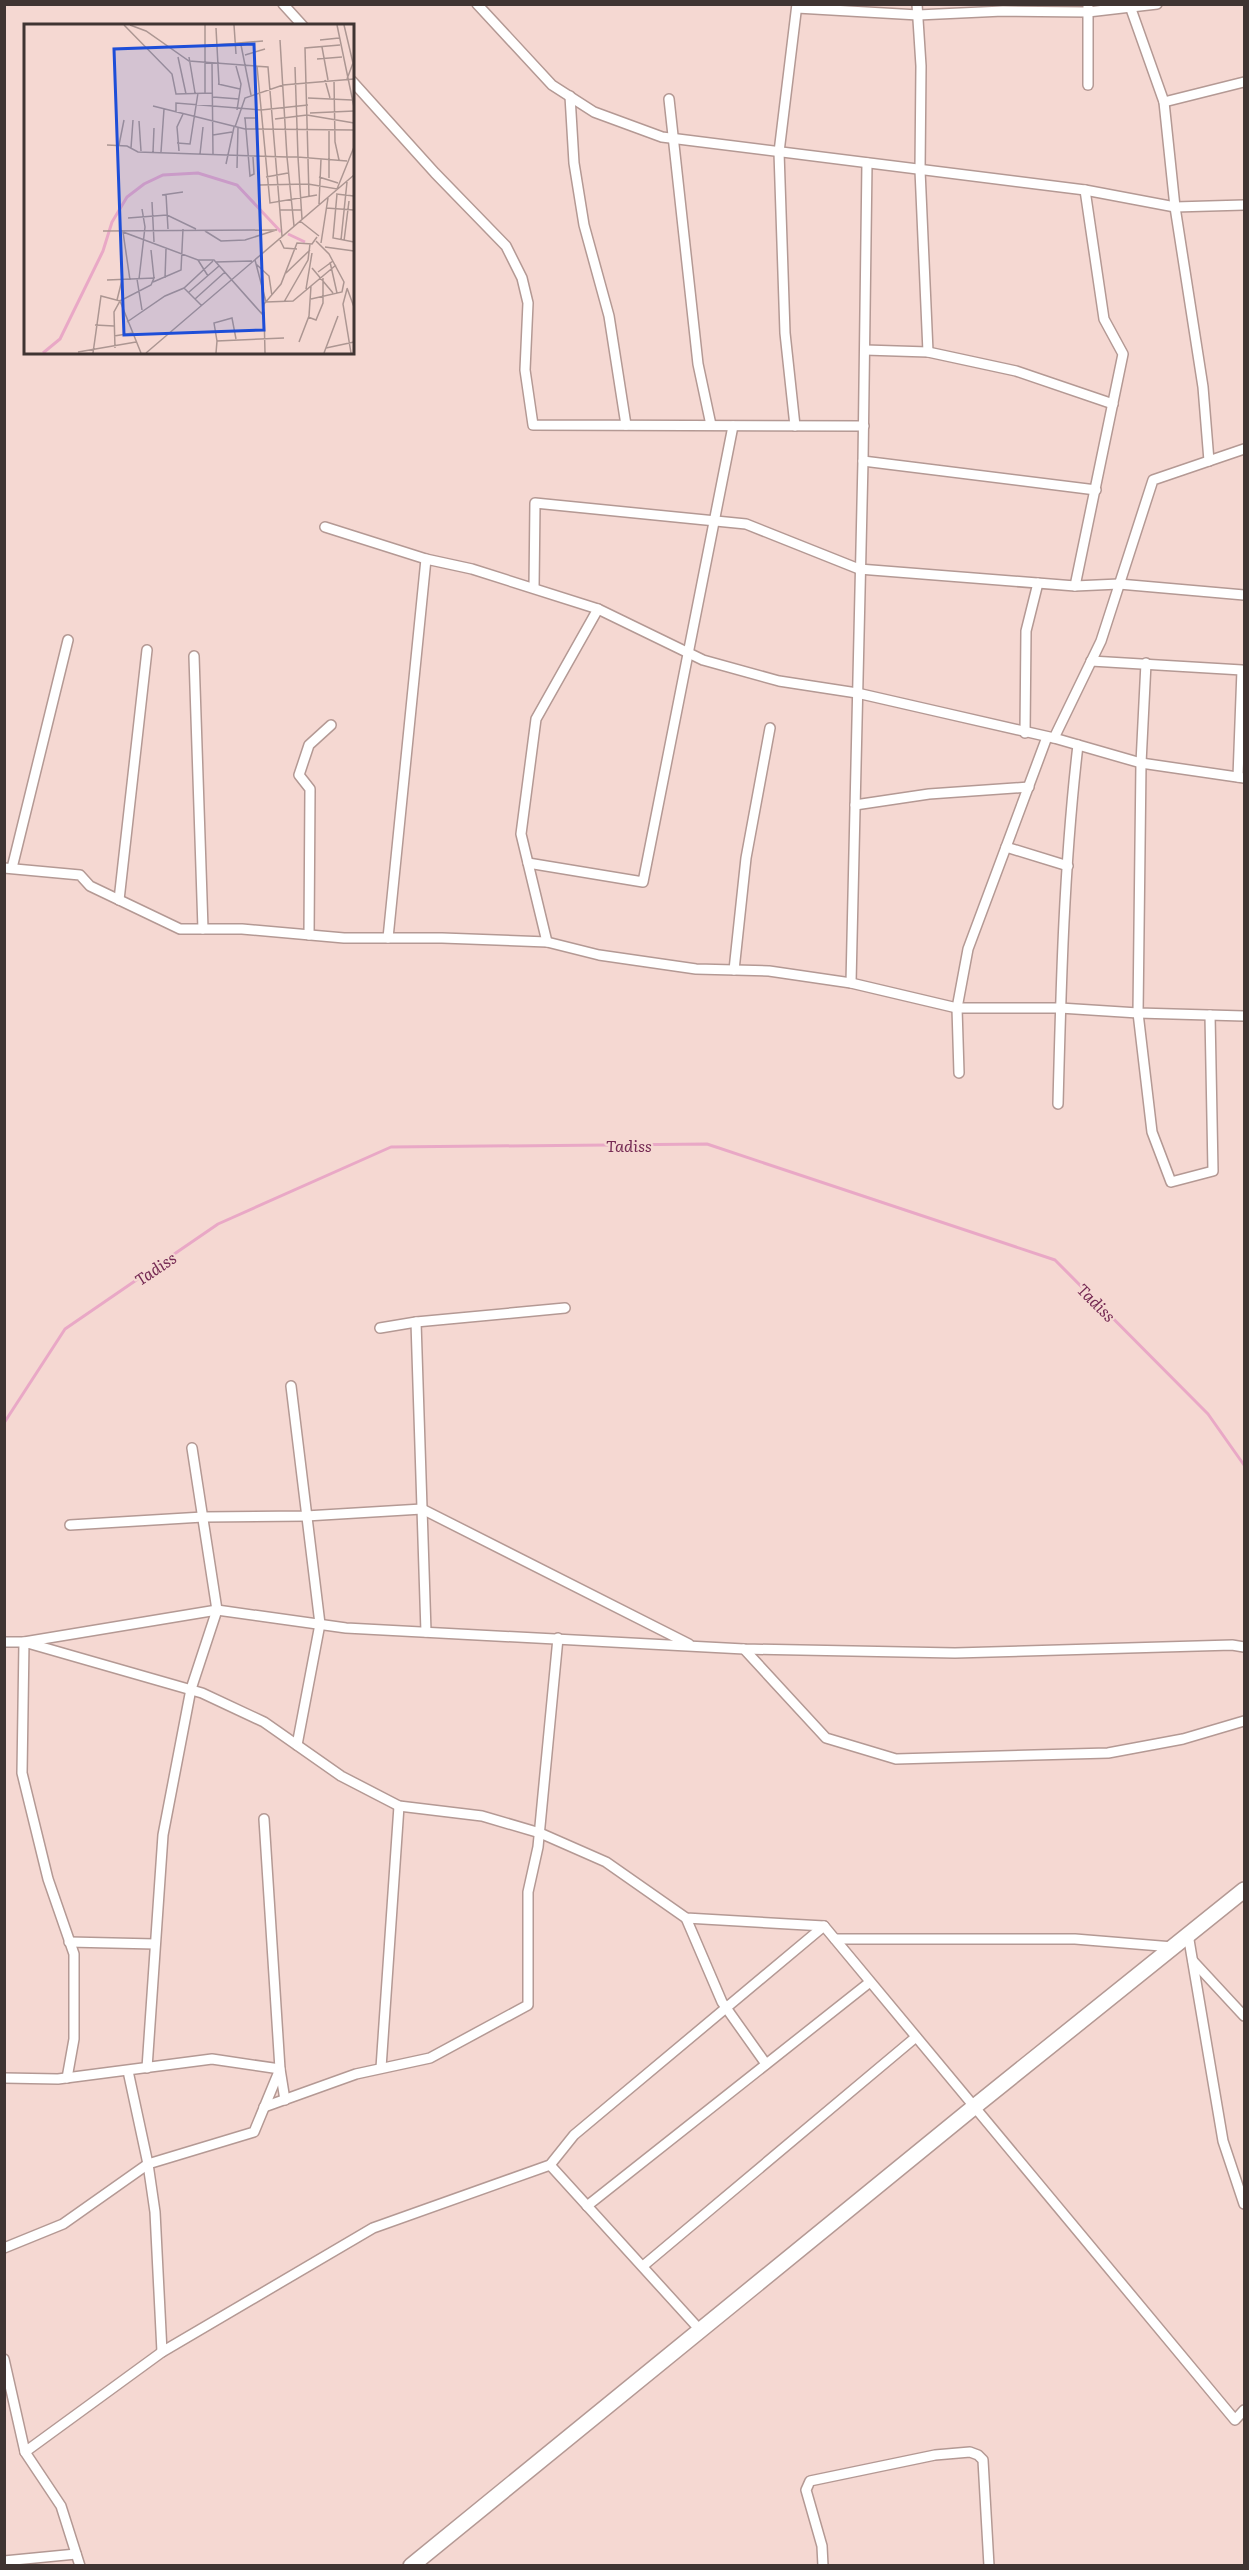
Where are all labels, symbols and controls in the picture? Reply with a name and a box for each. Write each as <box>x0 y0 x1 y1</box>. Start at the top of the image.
inset map <box>24 24 354 354</box>
water label: Tadiss <box>606 1133 652 1157</box>
water label: Tadiss <box>129 1245 181 1291</box>
water label: Tadiss <box>1072 1277 1122 1327</box>

